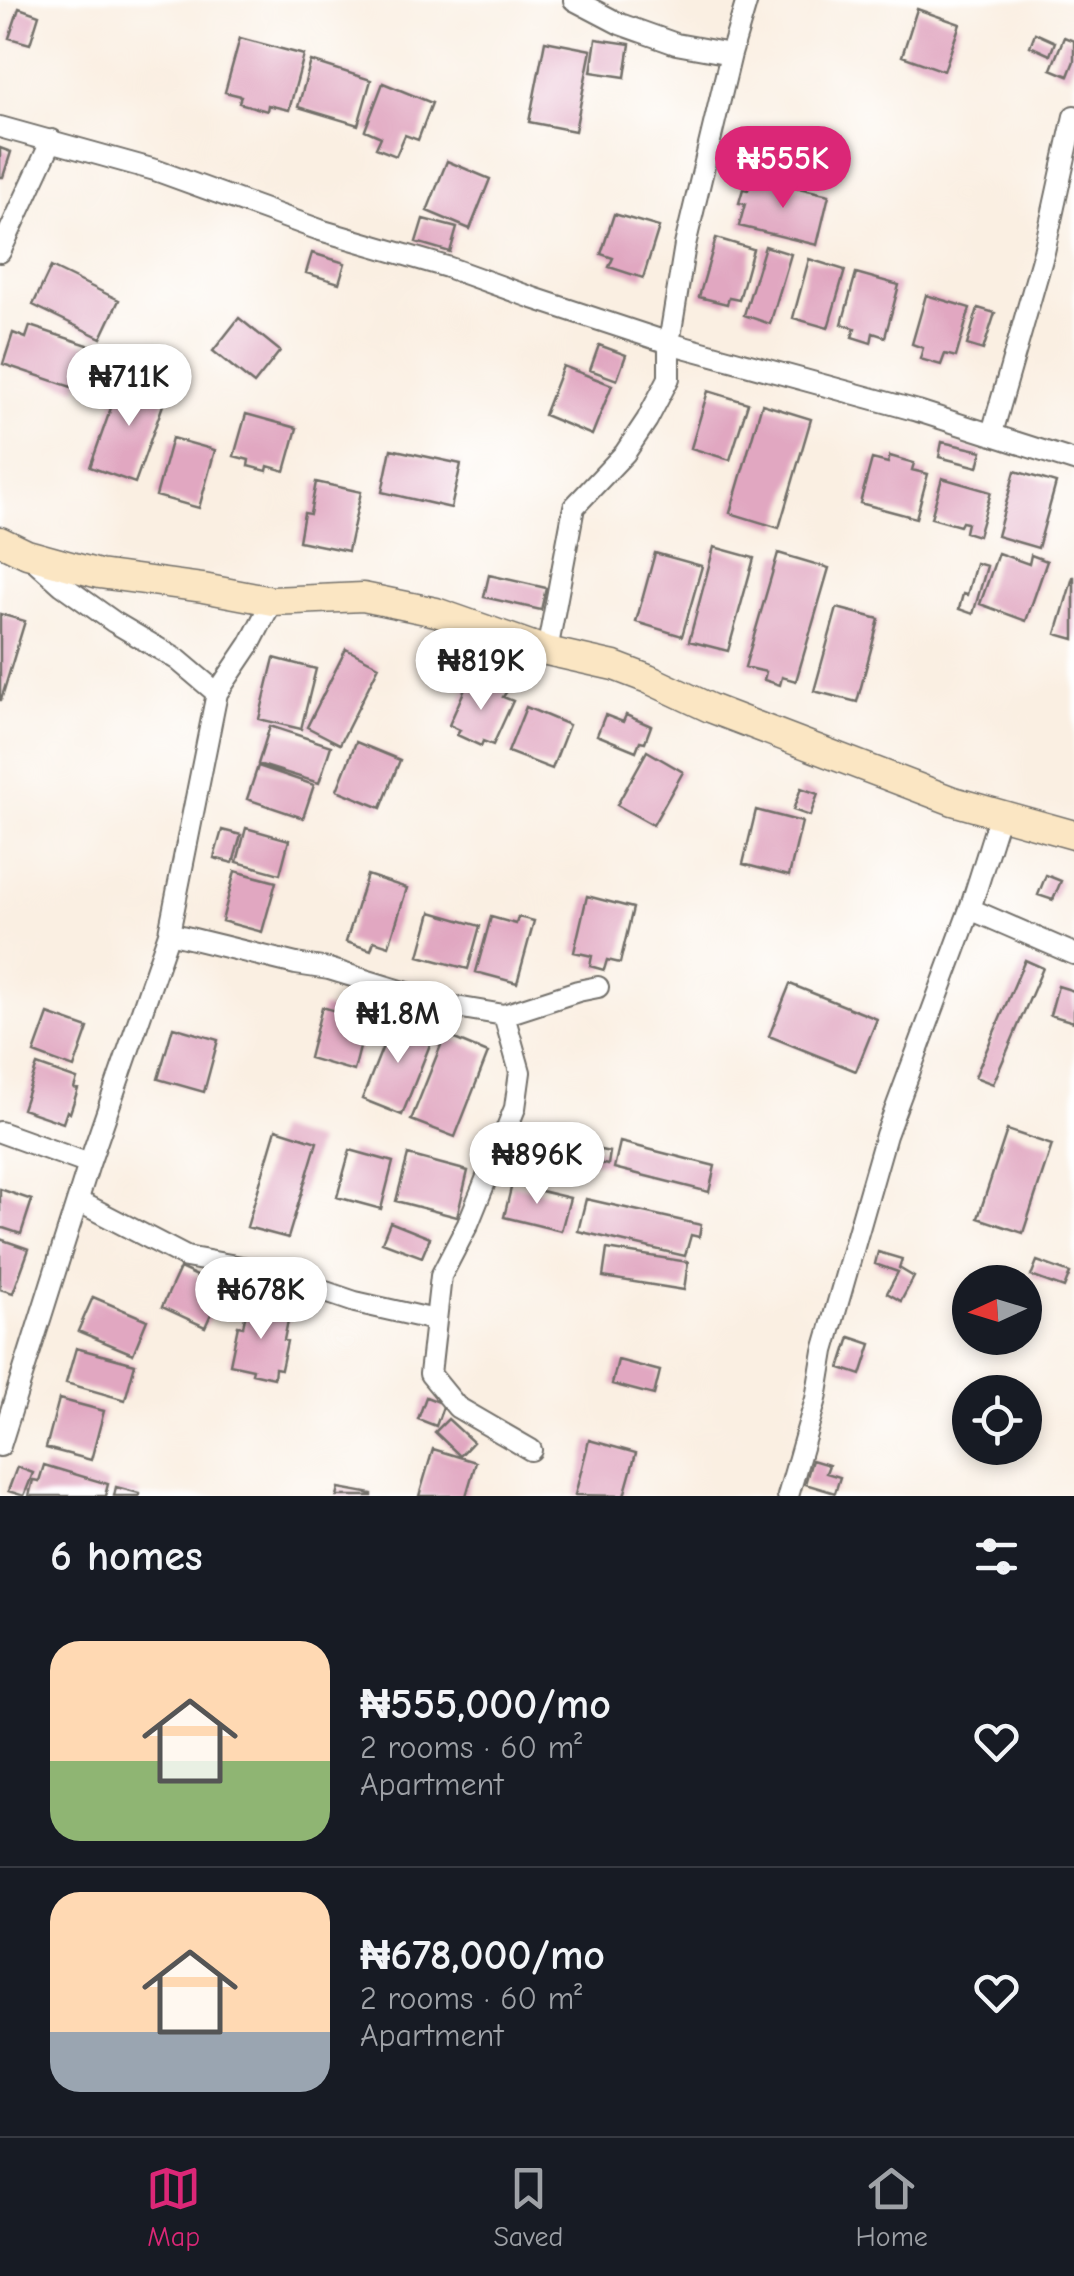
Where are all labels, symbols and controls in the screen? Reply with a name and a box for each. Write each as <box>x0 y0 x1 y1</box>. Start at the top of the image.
pin: ₦555K <box>713 126 853 211</box>
text: ₦555K <box>737 140 829 177</box>
pin: ₦711K <box>59 344 199 429</box>
text: ₦711K <box>89 358 169 395</box>
pin: ₦819K <box>411 628 551 713</box>
text: ₦819K <box>438 642 524 679</box>
pin: ₦1.8M <box>328 981 468 1066</box>
text: ₦1.8M <box>356 995 440 1032</box>
pin: ₦896K <box>467 1122 607 1207</box>
text: ₦896K <box>492 1136 582 1173</box>
pin: ₦678K <box>191 1257 331 1342</box>
north arrow <box>952 1265 1042 1355</box>
map controls <box>952 1265 1042 1465</box>
text: ₦678K <box>217 1271 305 1308</box>
button: locate <box>952 1375 1042 1465</box>
icon: filters <box>969 1529 1024 1584</box>
text: 6 homes <box>50 1532 203 1581</box>
text: ₦555,000/mo <box>360 1680 611 1729</box>
icon: home <box>130 1681 250 1801</box>
icon: heart <box>969 1714 1024 1769</box>
text: 2 rooms · 60 m² <box>360 1729 582 1766</box>
text: Apartment <box>360 1766 503 1803</box>
text: ₦678,000/mo <box>360 1931 605 1980</box>
icon: home <box>130 1932 250 2052</box>
icon: heart <box>969 1965 1024 2020</box>
text: 2 rooms · 60 m² <box>360 1980 582 2017</box>
text: Apartment <box>360 2017 503 2054</box>
tab: Map <box>146 2161 201 2253</box>
tab: Saved <box>493 2161 563 2253</box>
tab: Home <box>856 2161 928 2253</box>

